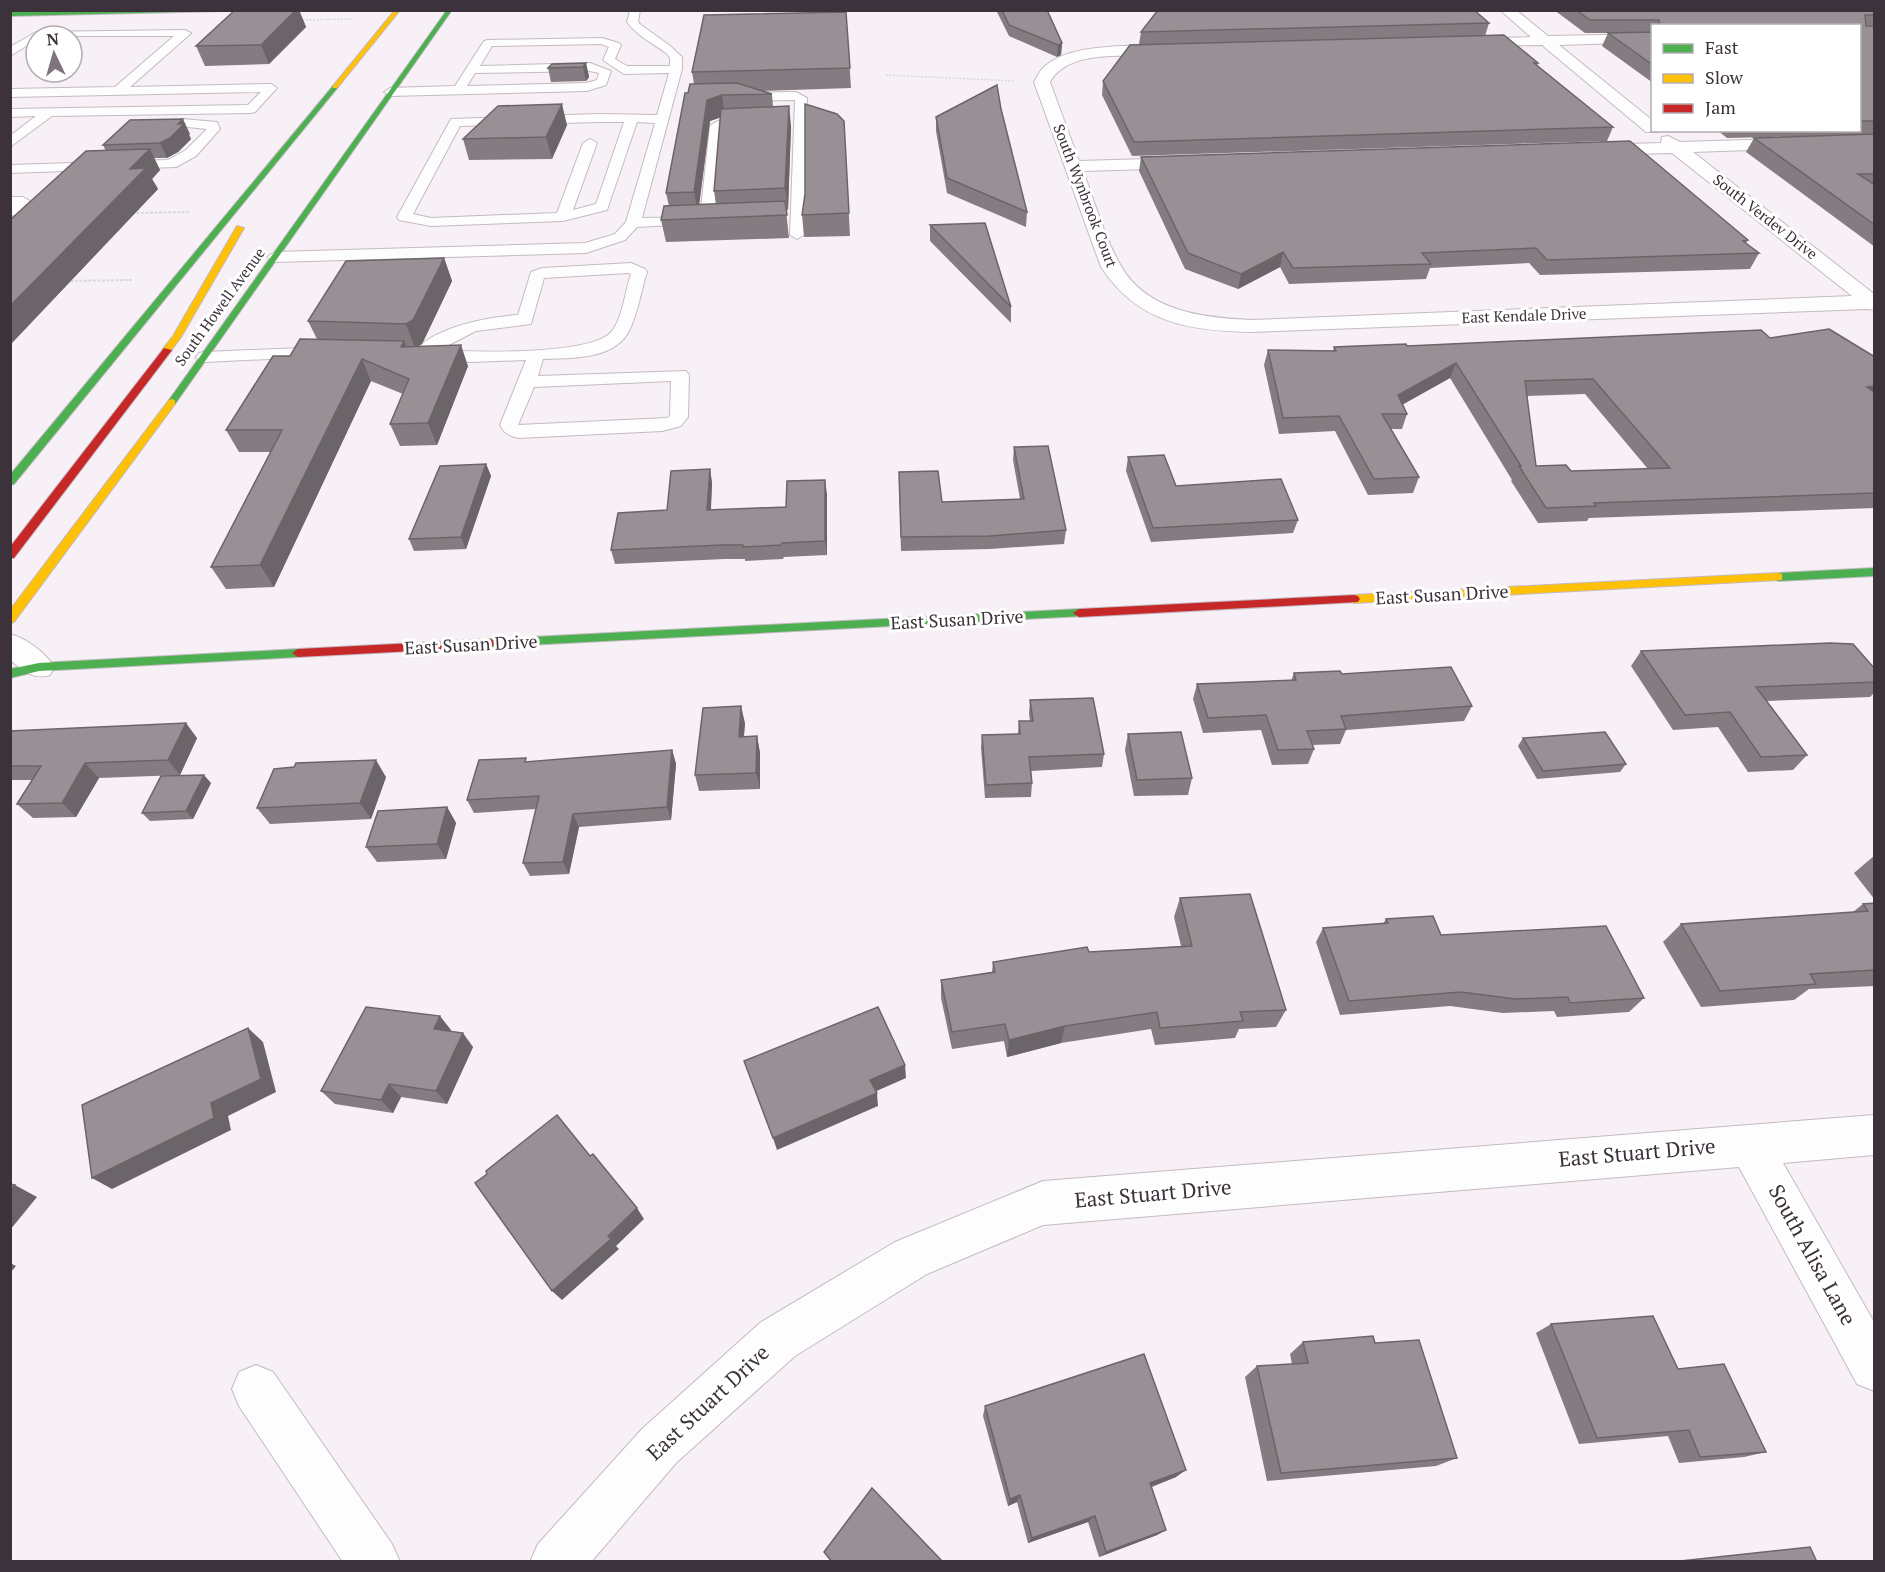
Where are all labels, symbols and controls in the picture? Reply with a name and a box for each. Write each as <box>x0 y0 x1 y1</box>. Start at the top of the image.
north arrow <box>24 24 84 84</box>
legend <box>1651 24 1861 132</box>
text: N <box>46 28 60 51</box>
text: Fast <box>1705 35 1739 59</box>
text: Slow <box>1705 65 1744 89</box>
text: Jam <box>1705 95 1736 119</box>
street label: South Wynbrook Court <box>1049 121 1123 271</box>
street label: South Verdev Drive <box>1709 169 1822 263</box>
street label: South Howell Avenue <box>169 243 269 370</box>
street label: East Kendale Drive <box>1461 303 1587 327</box>
street label: East Susan Drive <box>1375 579 1509 609</box>
street label: East Susan Drive <box>890 604 1024 634</box>
street label: East Susan Drive <box>404 629 538 659</box>
street label: East Stuart Drive <box>1557 1131 1717 1173</box>
street label: East Stuart Drive <box>1073 1172 1233 1214</box>
street label: South Alisa Lane <box>1763 1179 1863 1330</box>
street label: East Stuart Drive <box>640 1338 774 1466</box>

